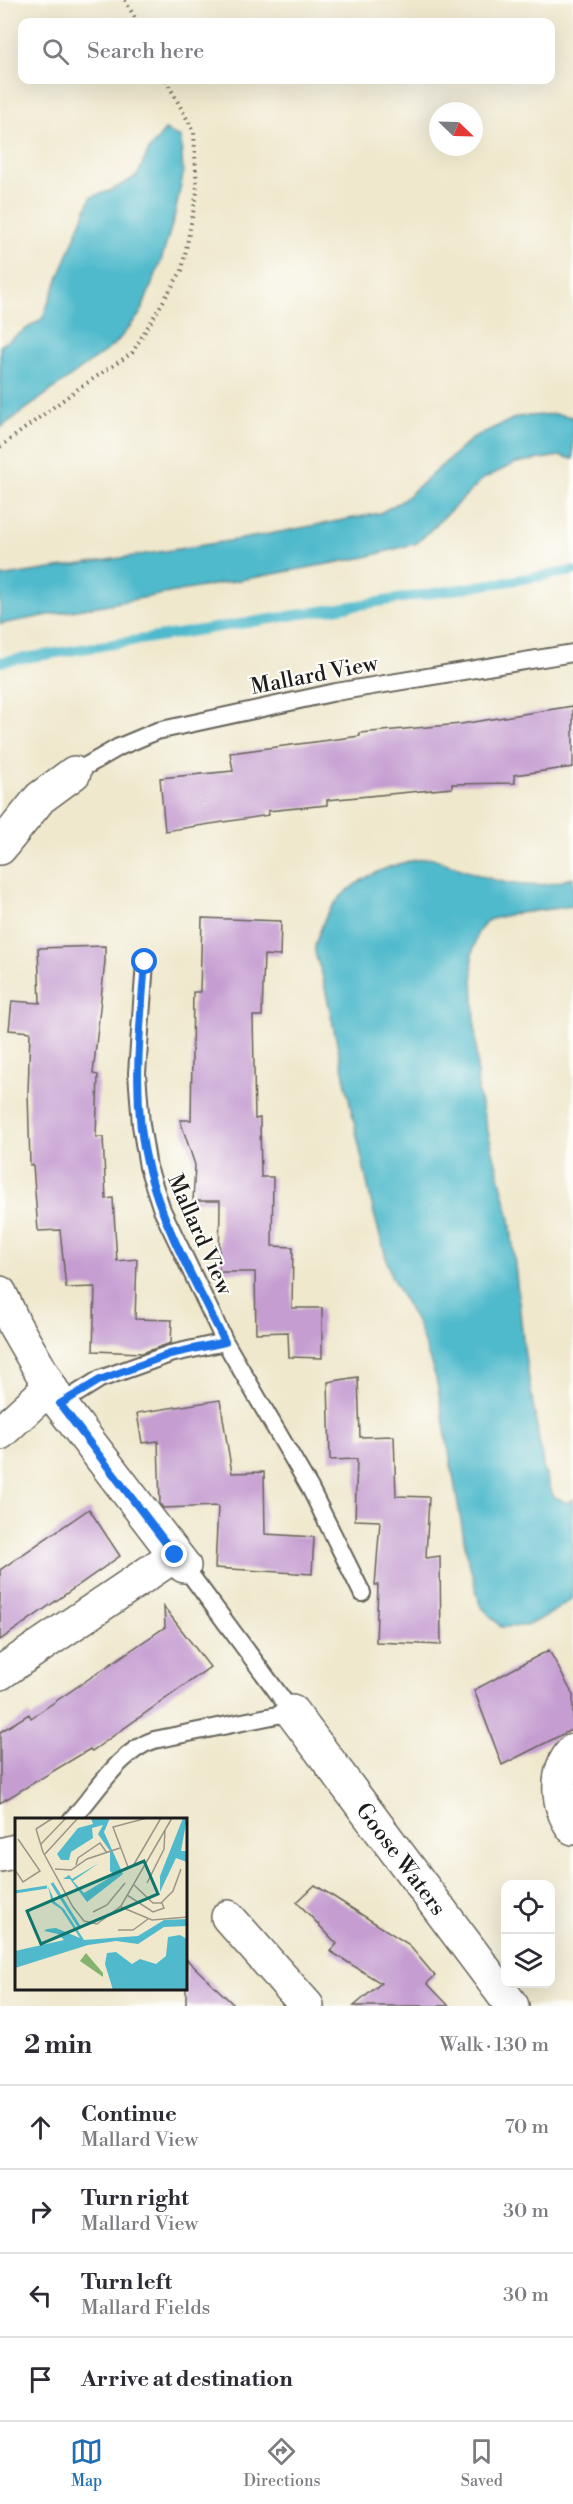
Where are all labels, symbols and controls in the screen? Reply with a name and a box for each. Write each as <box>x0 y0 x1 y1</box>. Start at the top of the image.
search box <box>18 18 555 84</box>
icon: search <box>39 35 72 68</box>
text: Search here <box>87 38 204 65</box>
north arrow <box>429 102 483 156</box>
street label: Mallard View <box>248 650 381 701</box>
route start <box>131 948 157 974</box>
street label: Mallard View <box>161 1170 239 1300</box>
route end <box>161 1541 187 1567</box>
street label: Goose Waters <box>350 1798 451 1921</box>
inset map <box>15 1818 188 1991</box>
map controls <box>501 1880 555 1988</box>
button: locate <box>501 1880 555 1934</box>
button: layers <box>501 1934 555 1988</box>
text: 2 min <box>24 2029 92 2061</box>
text: Walk · 130 m <box>440 2033 549 2058</box>
text: Continue <box>81 2101 177 2128</box>
icon: ahead <box>24 2111 57 2144</box>
text: 70 m <box>505 2115 549 2140</box>
text: Mallard View <box>81 2128 198 2153</box>
text: Turn right <box>81 2185 189 2212</box>
icon: right <box>24 2195 57 2228</box>
text: 30 m <box>503 2199 549 2224</box>
text: Mallard View <box>81 2212 198 2237</box>
text: Turn left <box>81 2269 172 2296</box>
icon: left <box>24 2279 57 2312</box>
text: 30 m <box>503 2283 549 2308</box>
text: Mallard Fields <box>81 2296 210 2321</box>
icon: arrive <box>24 2363 57 2396</box>
text: Arrive at destination <box>81 2366 293 2393</box>
tab: Map <box>70 2435 103 2491</box>
tab: Directions <box>243 2435 321 2491</box>
tab: Saved <box>461 2435 503 2491</box>

